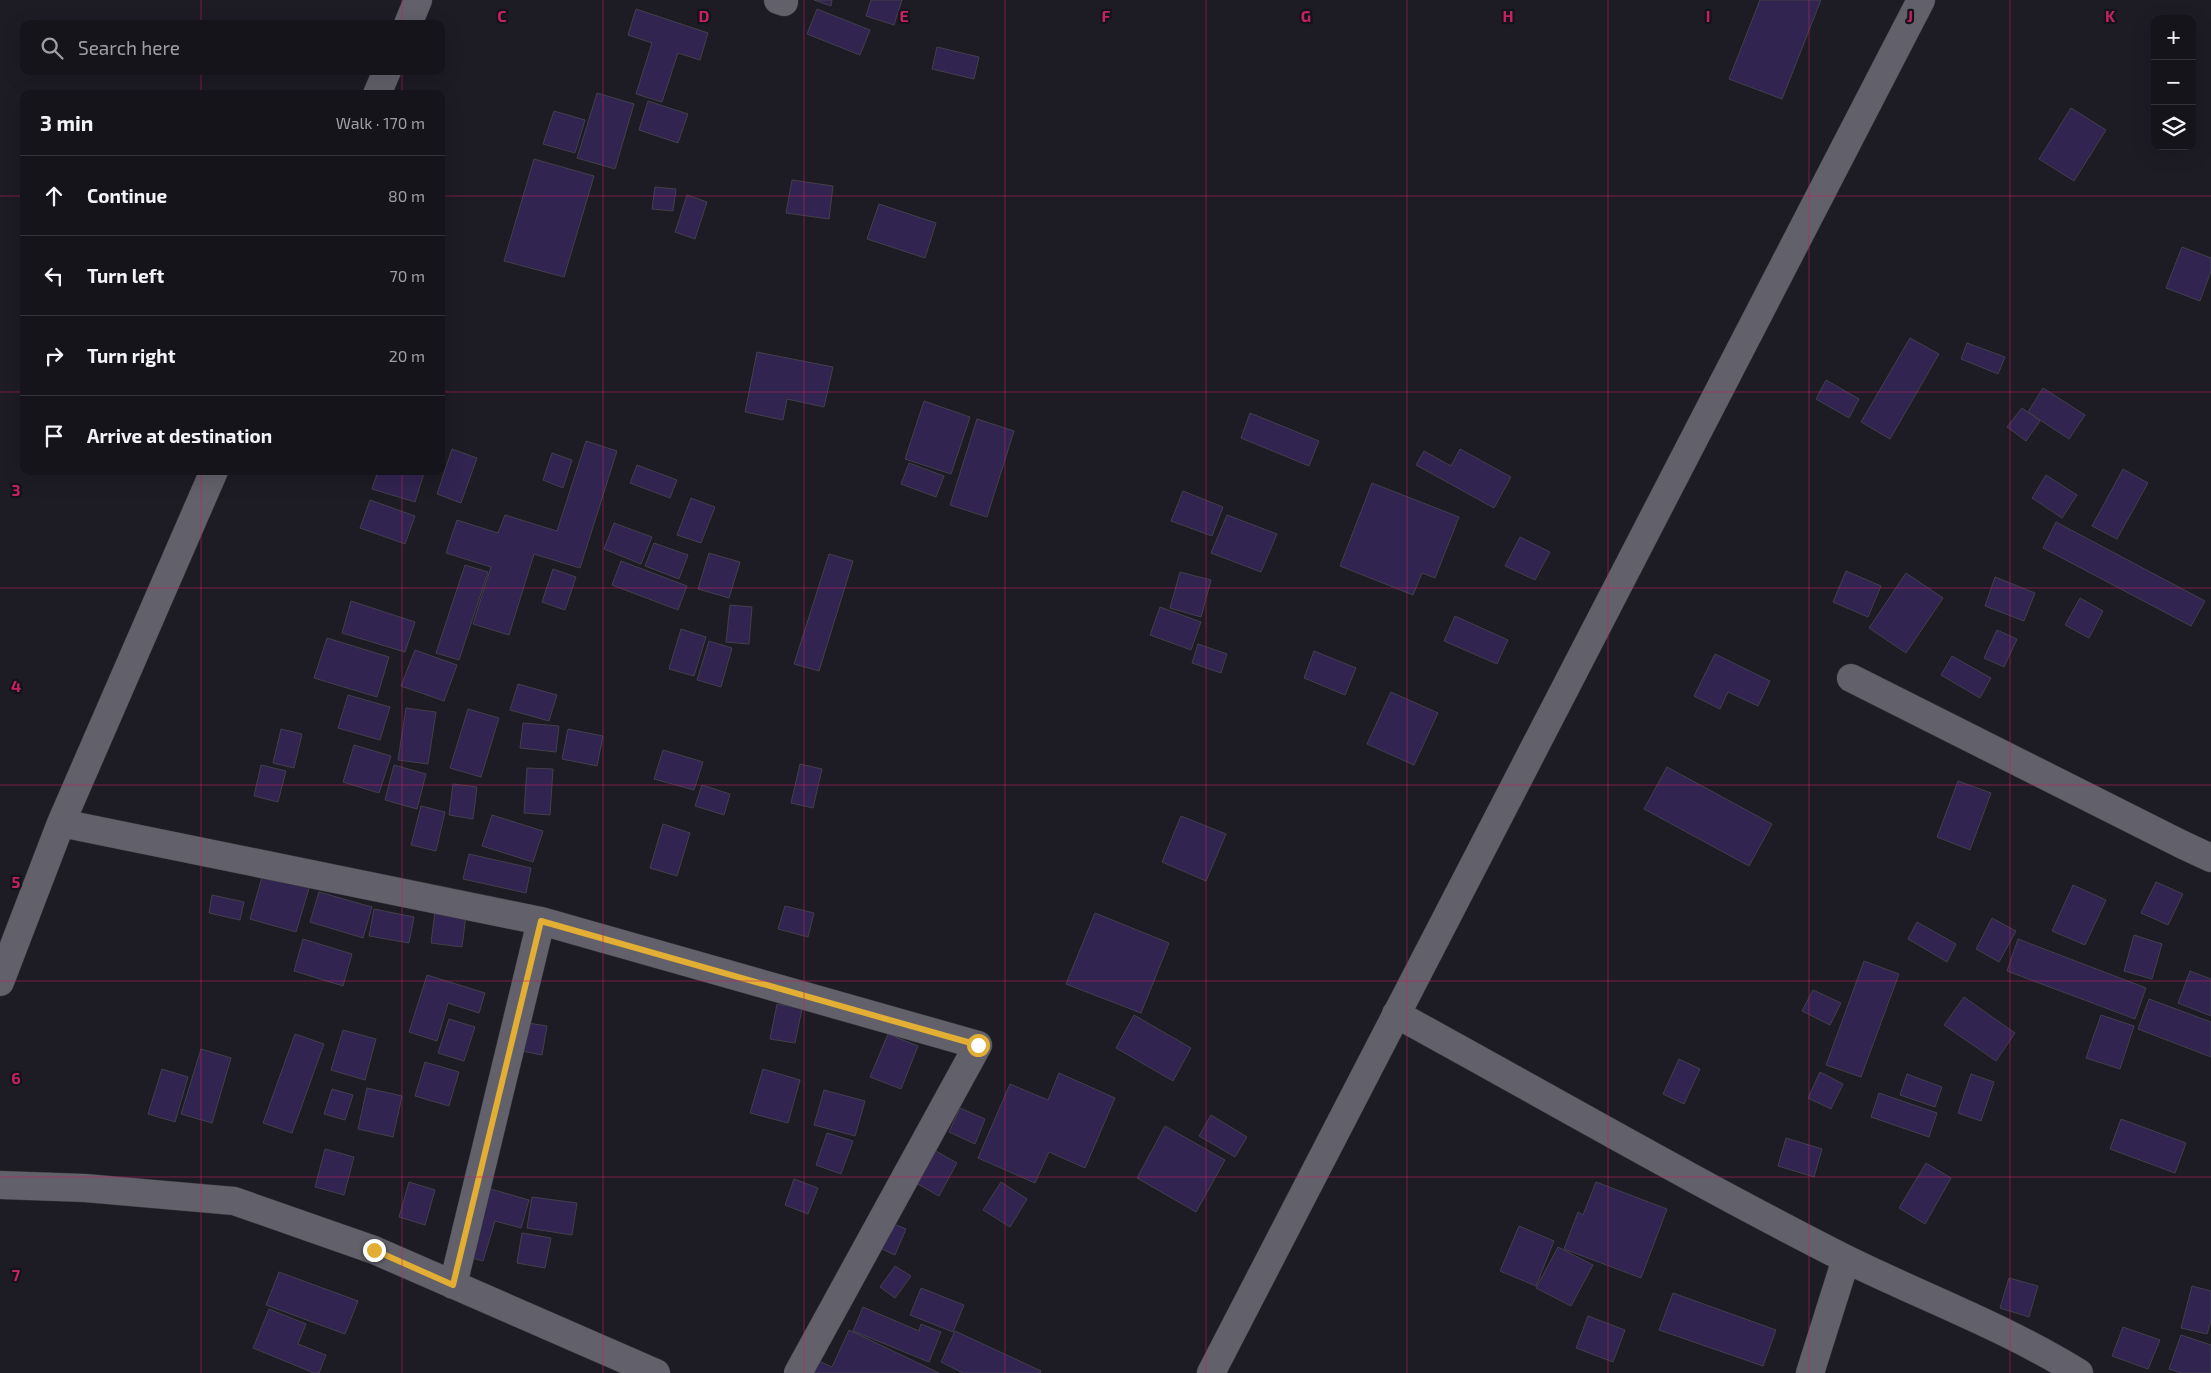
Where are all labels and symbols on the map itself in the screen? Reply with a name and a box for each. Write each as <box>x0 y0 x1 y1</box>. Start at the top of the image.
text: C <box>497 6 507 25</box>
text: D <box>699 6 710 25</box>
text: E <box>899 6 909 25</box>
text: F <box>1102 6 1111 25</box>
text: G <box>1301 6 1311 25</box>
text: H <box>1502 6 1514 25</box>
text: I <box>1706 6 1710 25</box>
text: J <box>1907 6 1913 25</box>
text: K <box>2105 6 2116 25</box>
text: 3 <box>11 480 21 499</box>
text: 4 <box>11 676 21 695</box>
text: 5 <box>12 872 21 891</box>
route start <box>967 1034 990 1057</box>
text: 6 <box>11 1068 21 1087</box>
route end <box>363 1239 386 1262</box>
text: 7 <box>12 1265 21 1284</box>

